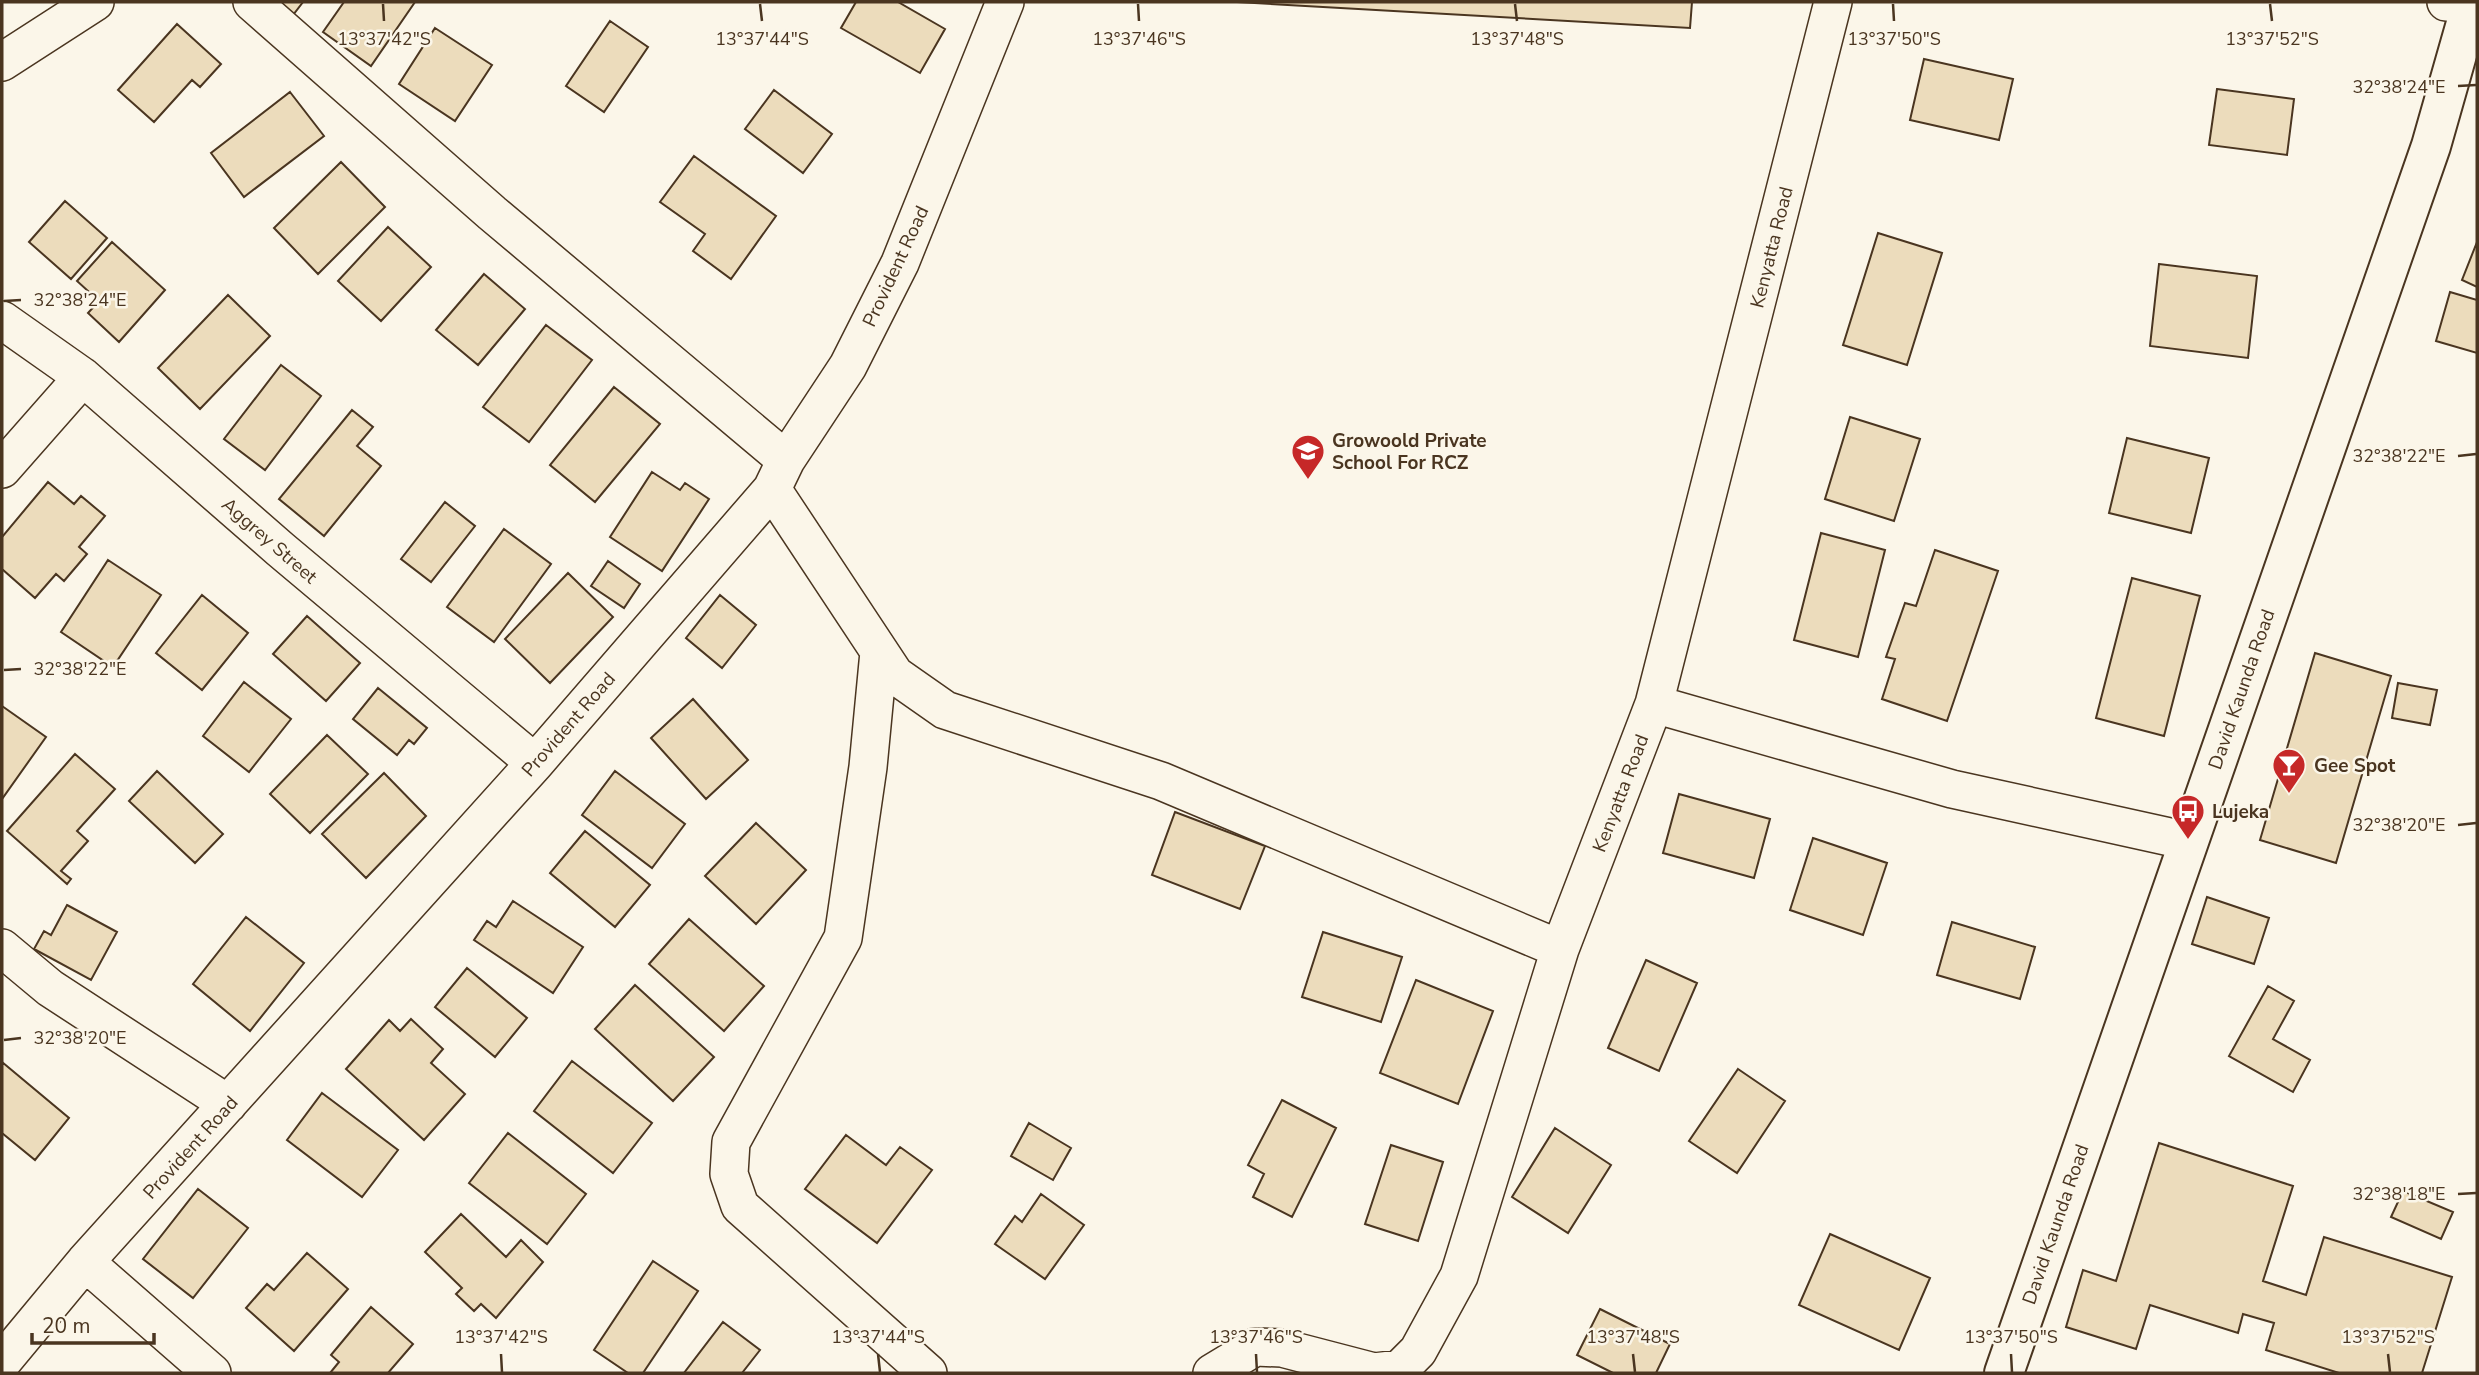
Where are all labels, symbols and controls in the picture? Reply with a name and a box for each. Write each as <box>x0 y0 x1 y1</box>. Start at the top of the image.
text: 13°37'42"S <box>337 27 431 51</box>
text: 13°37'44"S <box>715 27 809 51</box>
text: 13°37'46"S <box>1092 27 1186 51</box>
text: 13°37'48"S <box>1470 27 1564 51</box>
text: 13°37'50"S <box>1847 27 1941 51</box>
text: 13°37'52"S <box>2225 27 2319 51</box>
text: 32°38'24"E <box>2353 75 2446 99</box>
street label: Kenyatta Road <box>1744 184 1800 311</box>
street label: Provident Road <box>856 202 935 331</box>
text: 32°38'24"E <box>34 288 127 312</box>
place label: Growoold Private School For RCZ <box>1332 428 1487 476</box>
school or university icon: Growoold Private School For RCZ <box>1289 432 1327 481</box>
text: 32°38'22"E <box>2353 444 2446 468</box>
street label: Aggrey Street <box>216 492 323 590</box>
street label: David Kaunda Road <box>2202 606 2282 773</box>
text: 32°38'22"E <box>34 657 127 681</box>
street label: Provident Road <box>516 667 621 783</box>
street label: Kenyatta Road <box>1587 731 1655 856</box>
bar icon: Gee Spot <box>2270 746 2308 795</box>
place label: Gee Spot <box>2314 753 2396 779</box>
bus stop icon: Lujeka <box>2169 792 2207 841</box>
place label: Lujeka <box>2212 799 2269 825</box>
text: 32°38'20"E <box>2353 813 2446 837</box>
text: 32°38'20"E <box>34 1026 127 1050</box>
street label: Provident Road <box>137 1090 244 1205</box>
street label: David Kaunda Road <box>2016 1141 2096 1308</box>
text: 32°38'18"E <box>2353 1182 2446 1206</box>
scale bar <box>32 1302 154 1346</box>
text: 20 m <box>42 1312 91 1340</box>
text: 13°37'42"S <box>454 1325 548 1349</box>
text: 13°37'44"S <box>831 1325 925 1349</box>
text: 13°37'46"S <box>1209 1325 1303 1349</box>
text: 13°37'48"S <box>1586 1325 1680 1349</box>
text: 13°37'50"S <box>1964 1325 2058 1349</box>
text: 13°37'52"S <box>2341 1325 2435 1349</box>

